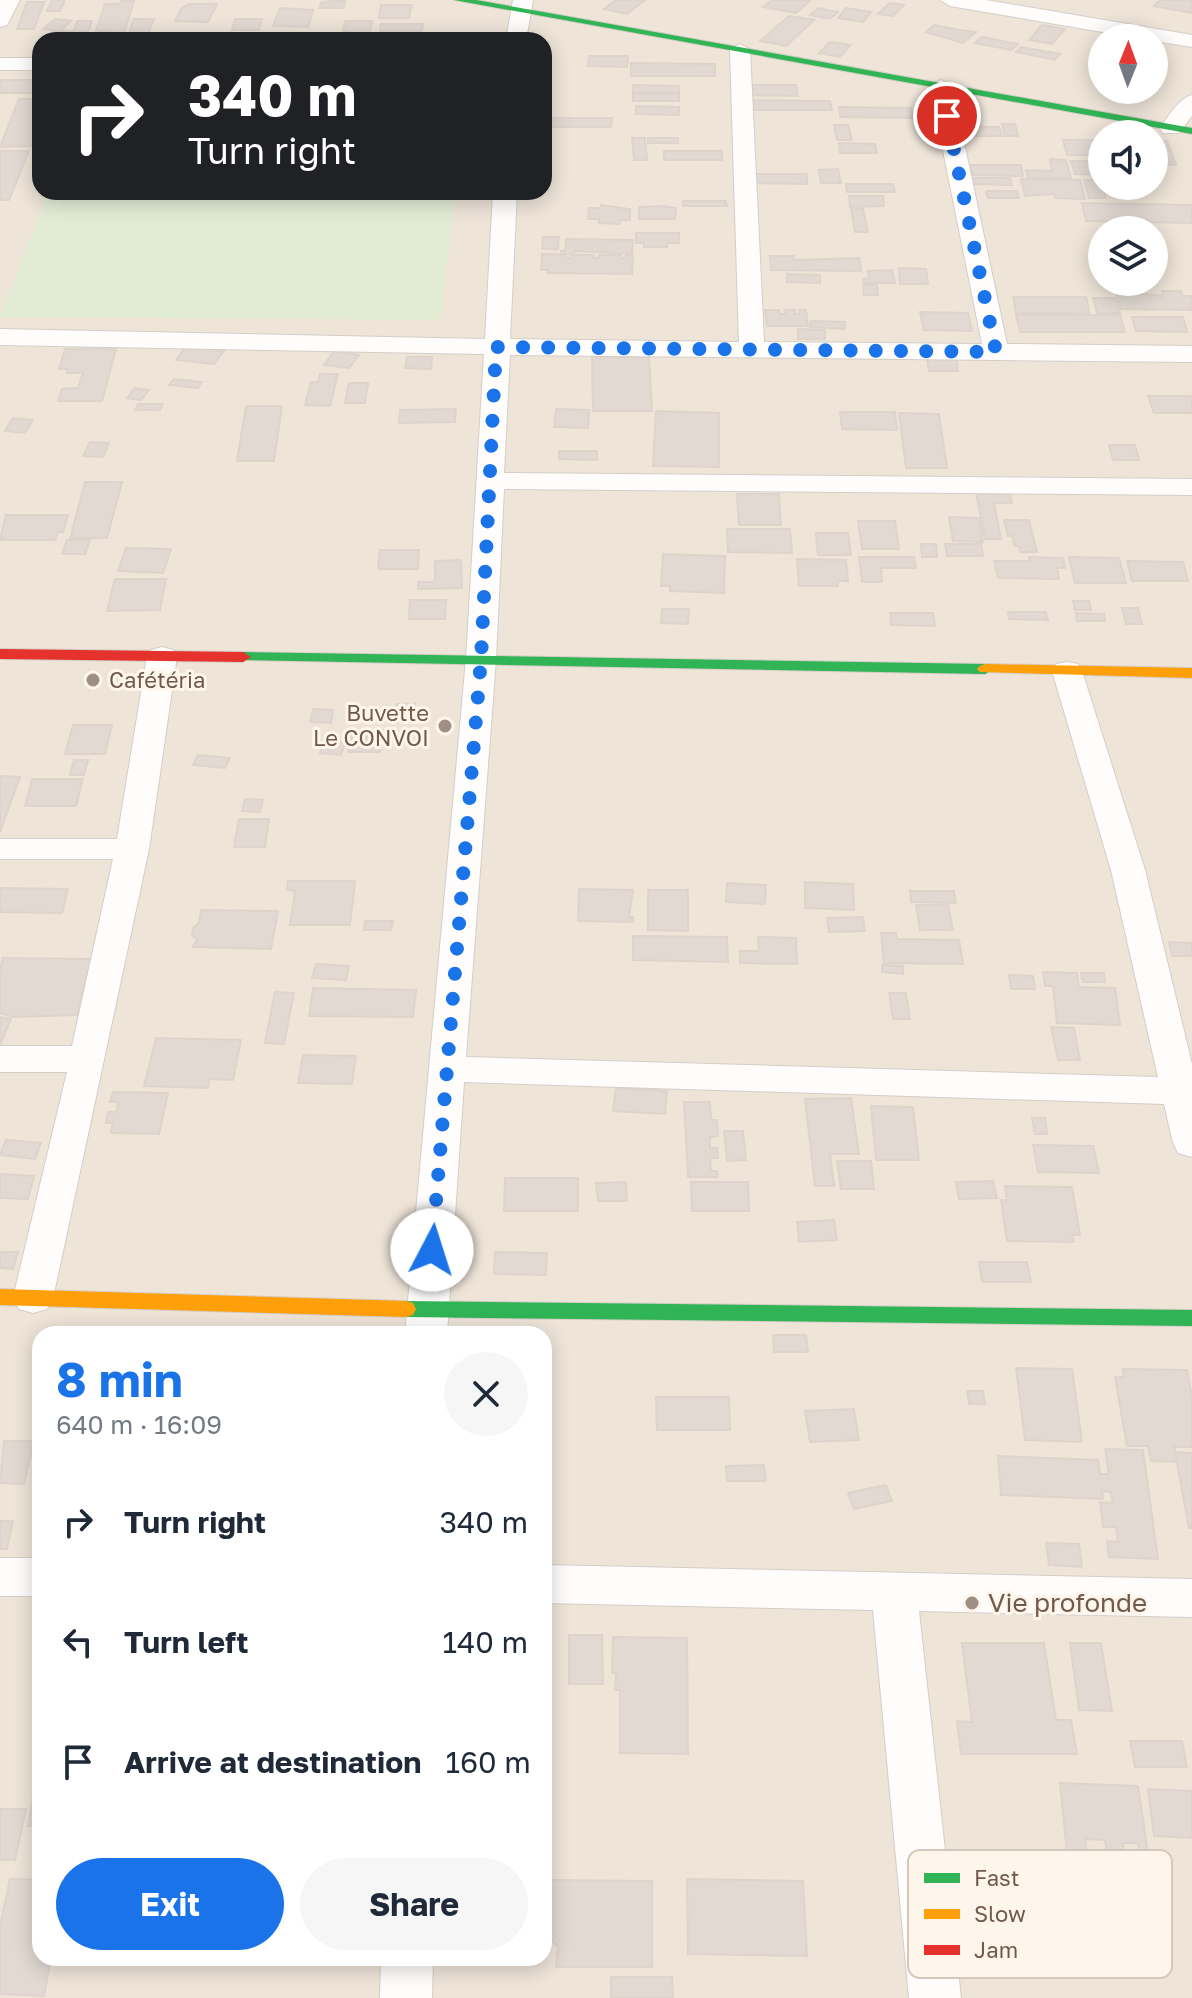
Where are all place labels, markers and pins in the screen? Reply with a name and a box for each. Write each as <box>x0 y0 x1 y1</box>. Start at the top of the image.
pin <box>913 82 981 150</box>
place label: Cafétéria <box>109 666 205 693</box>
marker: Cafétéria <box>84 671 102 689</box>
place label: Buvette Le CONVOI <box>313 699 429 751</box>
marker: Buvette Le CONVOI <box>436 717 454 735</box>
place label: Vie profonde <box>988 1587 1147 1618</box>
marker: Vie profonde <box>963 1594 981 1612</box>

